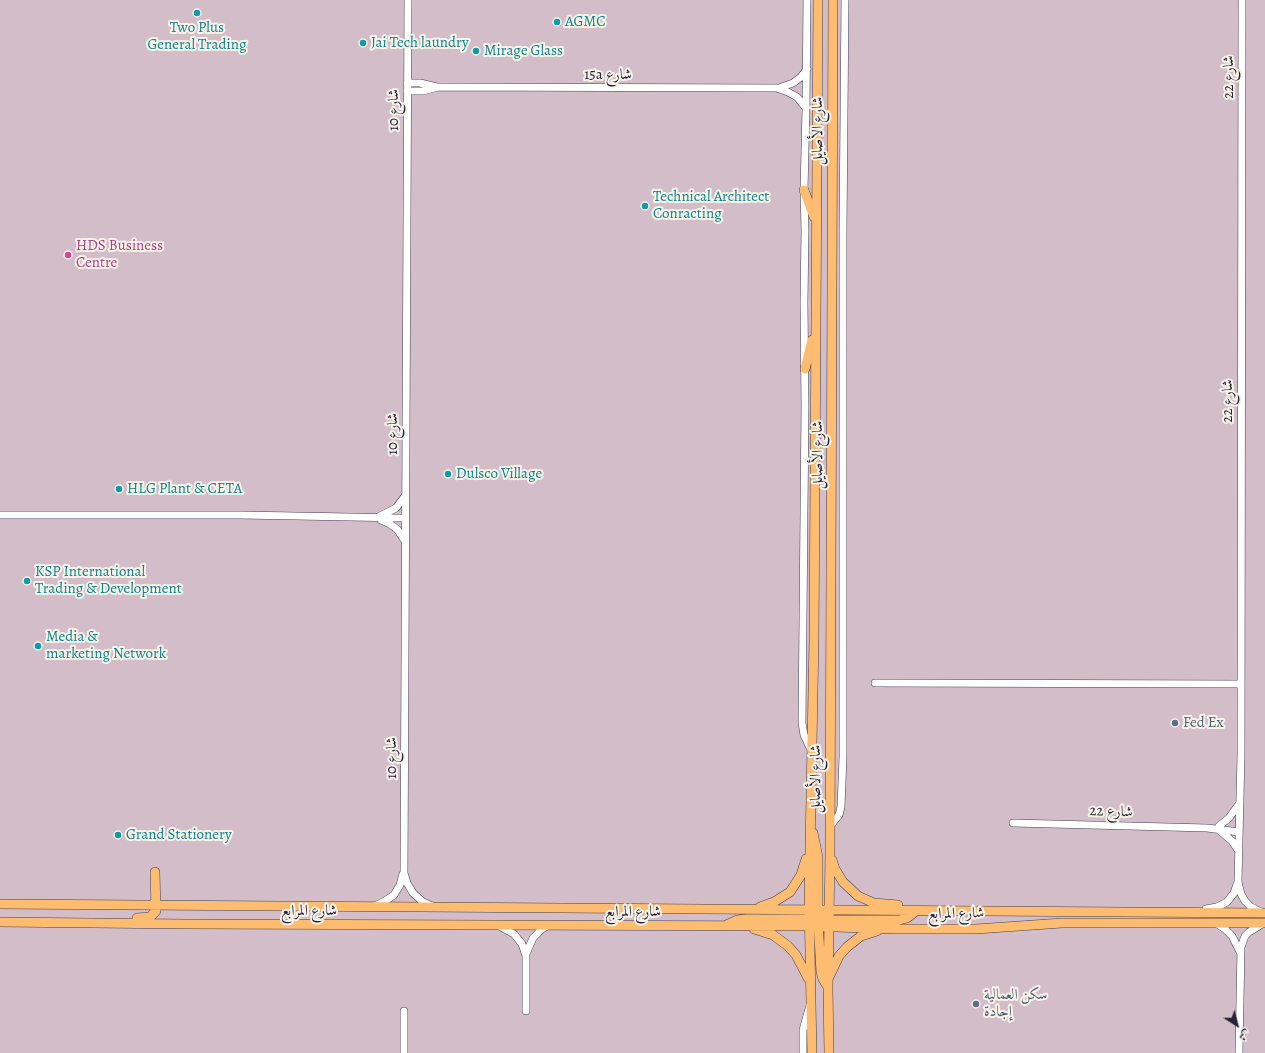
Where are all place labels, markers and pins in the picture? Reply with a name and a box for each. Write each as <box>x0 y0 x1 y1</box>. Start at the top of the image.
marker: Two Plus General Trading <box>192 8 202 18</box>
place label: AGMC <box>565 13 606 31</box>
marker: AGMC <box>552 17 562 27</box>
place label: Two Plus General Trading <box>148 19 246 54</box>
place label: Jai Tech laundry <box>371 34 469 52</box>
marker: Jai Tech laundry <box>358 38 368 48</box>
place label: Mirage Glass <box>484 42 563 60</box>
marker: Mirage Glass <box>471 46 481 56</box>
place label: Technical Architect Conracting <box>653 188 769 223</box>
marker: Technical Architect Conracting <box>640 201 650 211</box>
place label: HDS Business Centre <box>76 237 163 272</box>
marker: HDS Business Centre <box>63 250 73 260</box>
place label: Dulsco Village <box>456 465 542 483</box>
marker: Dulsco Village <box>443 469 453 479</box>
place label: HLG Plant & CETA <box>127 480 242 498</box>
marker: HLG Plant & CETA <box>114 484 124 494</box>
place label: KSP International Trading & Development <box>35 563 182 598</box>
marker: KSP International Trading & Development <box>22 576 32 586</box>
place label: Media & marketing Network <box>46 628 166 663</box>
marker: Media & marketing Network <box>33 641 43 651</box>
place label: Fed Ex <box>1183 714 1224 732</box>
marker: Fed Ex <box>1170 718 1180 728</box>
place label: Grand Stationery <box>126 826 232 844</box>
marker: Grand Stationery <box>113 830 123 840</box>
place label: سكن العمالية إجادة <box>984 986 1047 1021</box>
marker: سكن العمالية إجادة <box>971 999 981 1009</box>

